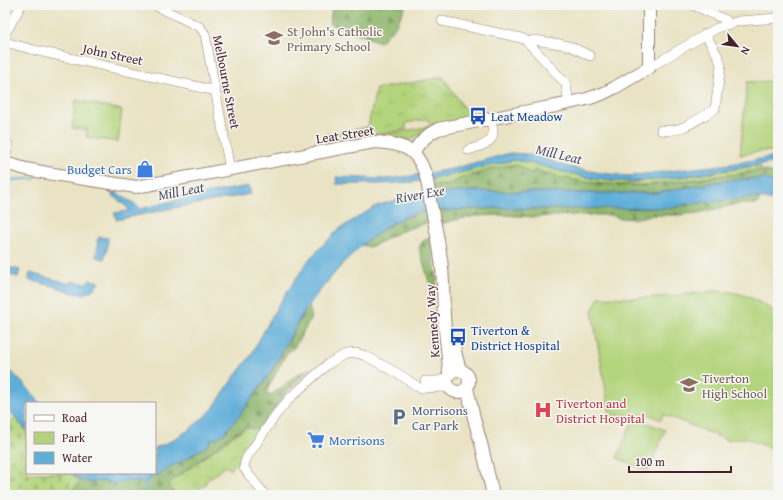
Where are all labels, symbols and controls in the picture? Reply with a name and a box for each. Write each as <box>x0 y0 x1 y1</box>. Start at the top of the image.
place label: St John's Catholic Primary School <box>287 22 383 56</box>
north arrow <box>717 26 757 66</box>
school or university icon: St John's Catholic Primary School <box>264 28 284 48</box>
street label: Melbourne Street <box>208 34 245 131</box>
street label: John Street <box>79 38 145 70</box>
text: N <box>737 44 755 59</box>
bus stop icon: Leat Meadow <box>468 106 488 126</box>
place label: Leat Meadow <box>491 107 563 126</box>
street label: Leat Street <box>314 120 376 148</box>
water label: Mill Leat <box>534 139 585 169</box>
shop icon: Budget Cars <box>135 159 155 179</box>
place label: Budget Cars <box>67 160 132 179</box>
water label: Mill Leat <box>156 177 206 205</box>
water label: River Exe <box>393 180 446 208</box>
street label: Kennedy Way <box>420 283 445 359</box>
place label: Tiverton & District Hospital <box>471 321 560 355</box>
bus stop icon: Tiverton & District Hospital <box>448 327 468 347</box>
place label: Tiverton High School <box>702 369 767 403</box>
school or university icon: Tiverton High School <box>679 375 699 395</box>
place label: Tiverton and District Hospital <box>556 394 645 428</box>
hospital icon: Tiverton and District Hospital <box>533 400 553 420</box>
place label: Morrisons Car Park <box>412 401 468 435</box>
legend <box>26 402 156 474</box>
parking icon: Morrisons Car Park <box>389 407 409 427</box>
text: Road <box>62 409 88 426</box>
text: Park <box>62 429 86 446</box>
supermarket icon: Morrisons <box>306 430 326 450</box>
place label: Morrisons <box>329 431 385 450</box>
scale bar <box>629 448 731 474</box>
text: Water <box>62 449 92 466</box>
text: 100 m <box>635 453 665 470</box>

